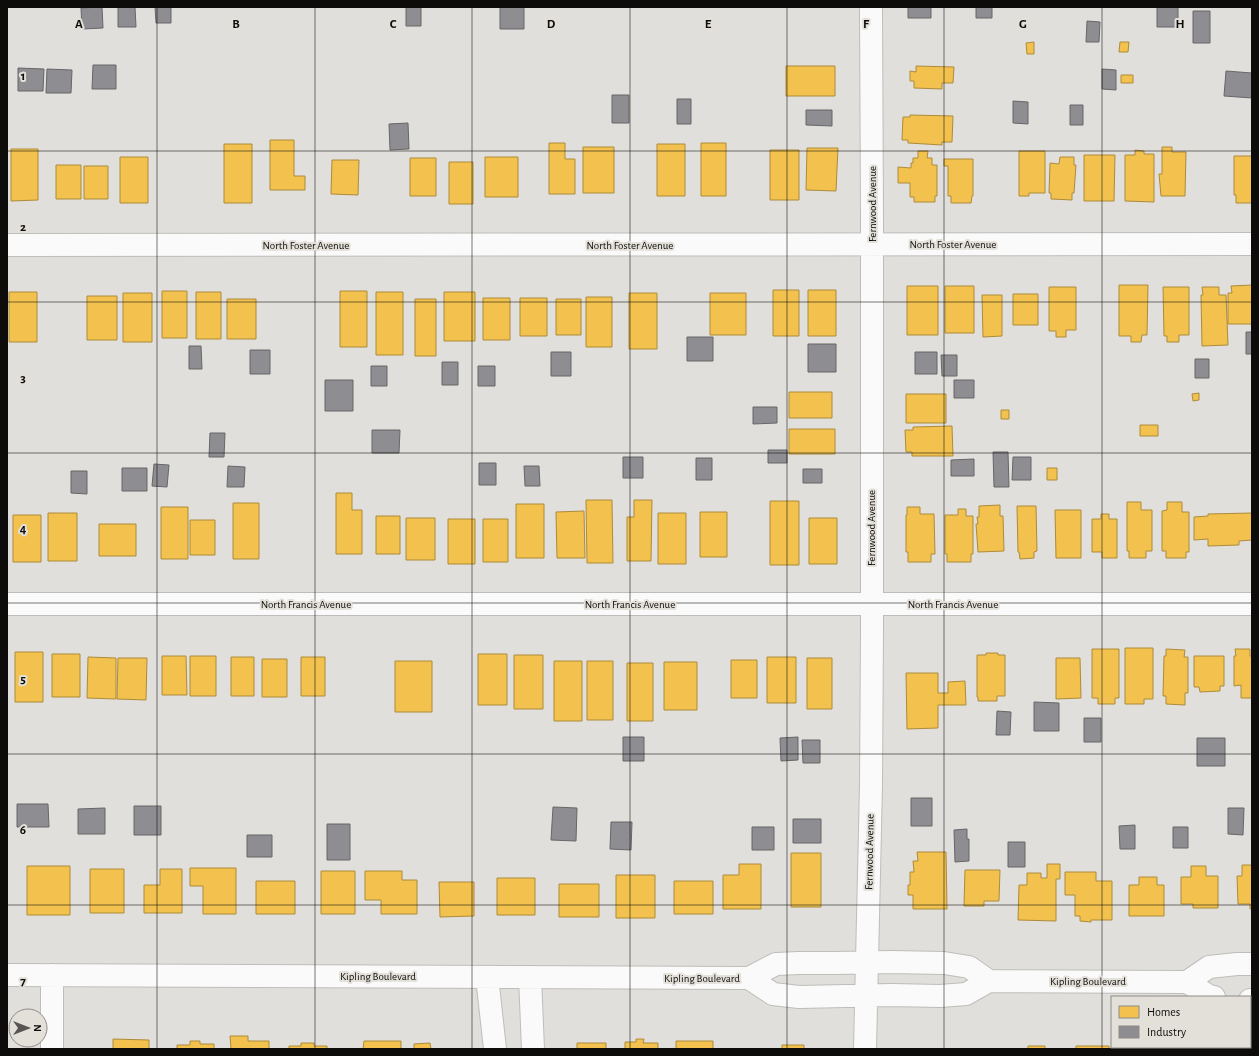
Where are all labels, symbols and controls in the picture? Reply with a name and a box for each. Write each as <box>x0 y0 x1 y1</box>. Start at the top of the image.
text: A <box>75 18 83 31</box>
text: B <box>232 18 240 31</box>
text: C <box>390 18 397 31</box>
text: D <box>547 18 556 31</box>
text: E <box>705 18 712 31</box>
text: F <box>863 18 870 31</box>
text: G <box>1019 18 1027 31</box>
text: H <box>1175 18 1185 31</box>
text: 1 <box>21 70 25 83</box>
street label: Fernwood Avenue <box>867 166 878 242</box>
text: 2 <box>20 221 26 234</box>
street label: North Foster Avenue <box>910 239 996 250</box>
street label: North Foster Avenue <box>263 240 349 251</box>
street label: North Foster Avenue <box>587 240 673 251</box>
text: 3 <box>20 372 26 385</box>
street label: Fernwood Avenue <box>866 490 877 566</box>
text: 4 <box>20 523 27 536</box>
street label: North Francis Avenue <box>261 599 351 610</box>
street label: North Francis Avenue <box>585 599 675 610</box>
street label: North Francis Avenue <box>908 599 998 610</box>
text: 5 <box>20 673 26 686</box>
street label: Fernwood Avenue <box>863 814 876 890</box>
text: 6 <box>20 824 26 837</box>
street label: Kipling Boulevard <box>340 971 416 982</box>
street label: Kipling Boulevard <box>664 973 740 984</box>
text: 7 <box>20 975 26 988</box>
street label: Kipling Boulevard <box>1050 976 1126 987</box>
legend <box>1111 996 1251 1048</box>
text: Homes <box>1147 1006 1180 1018</box>
north arrow <box>8 1008 48 1048</box>
text: N <box>32 1024 43 1032</box>
text: Industry <box>1147 1026 1186 1039</box>

